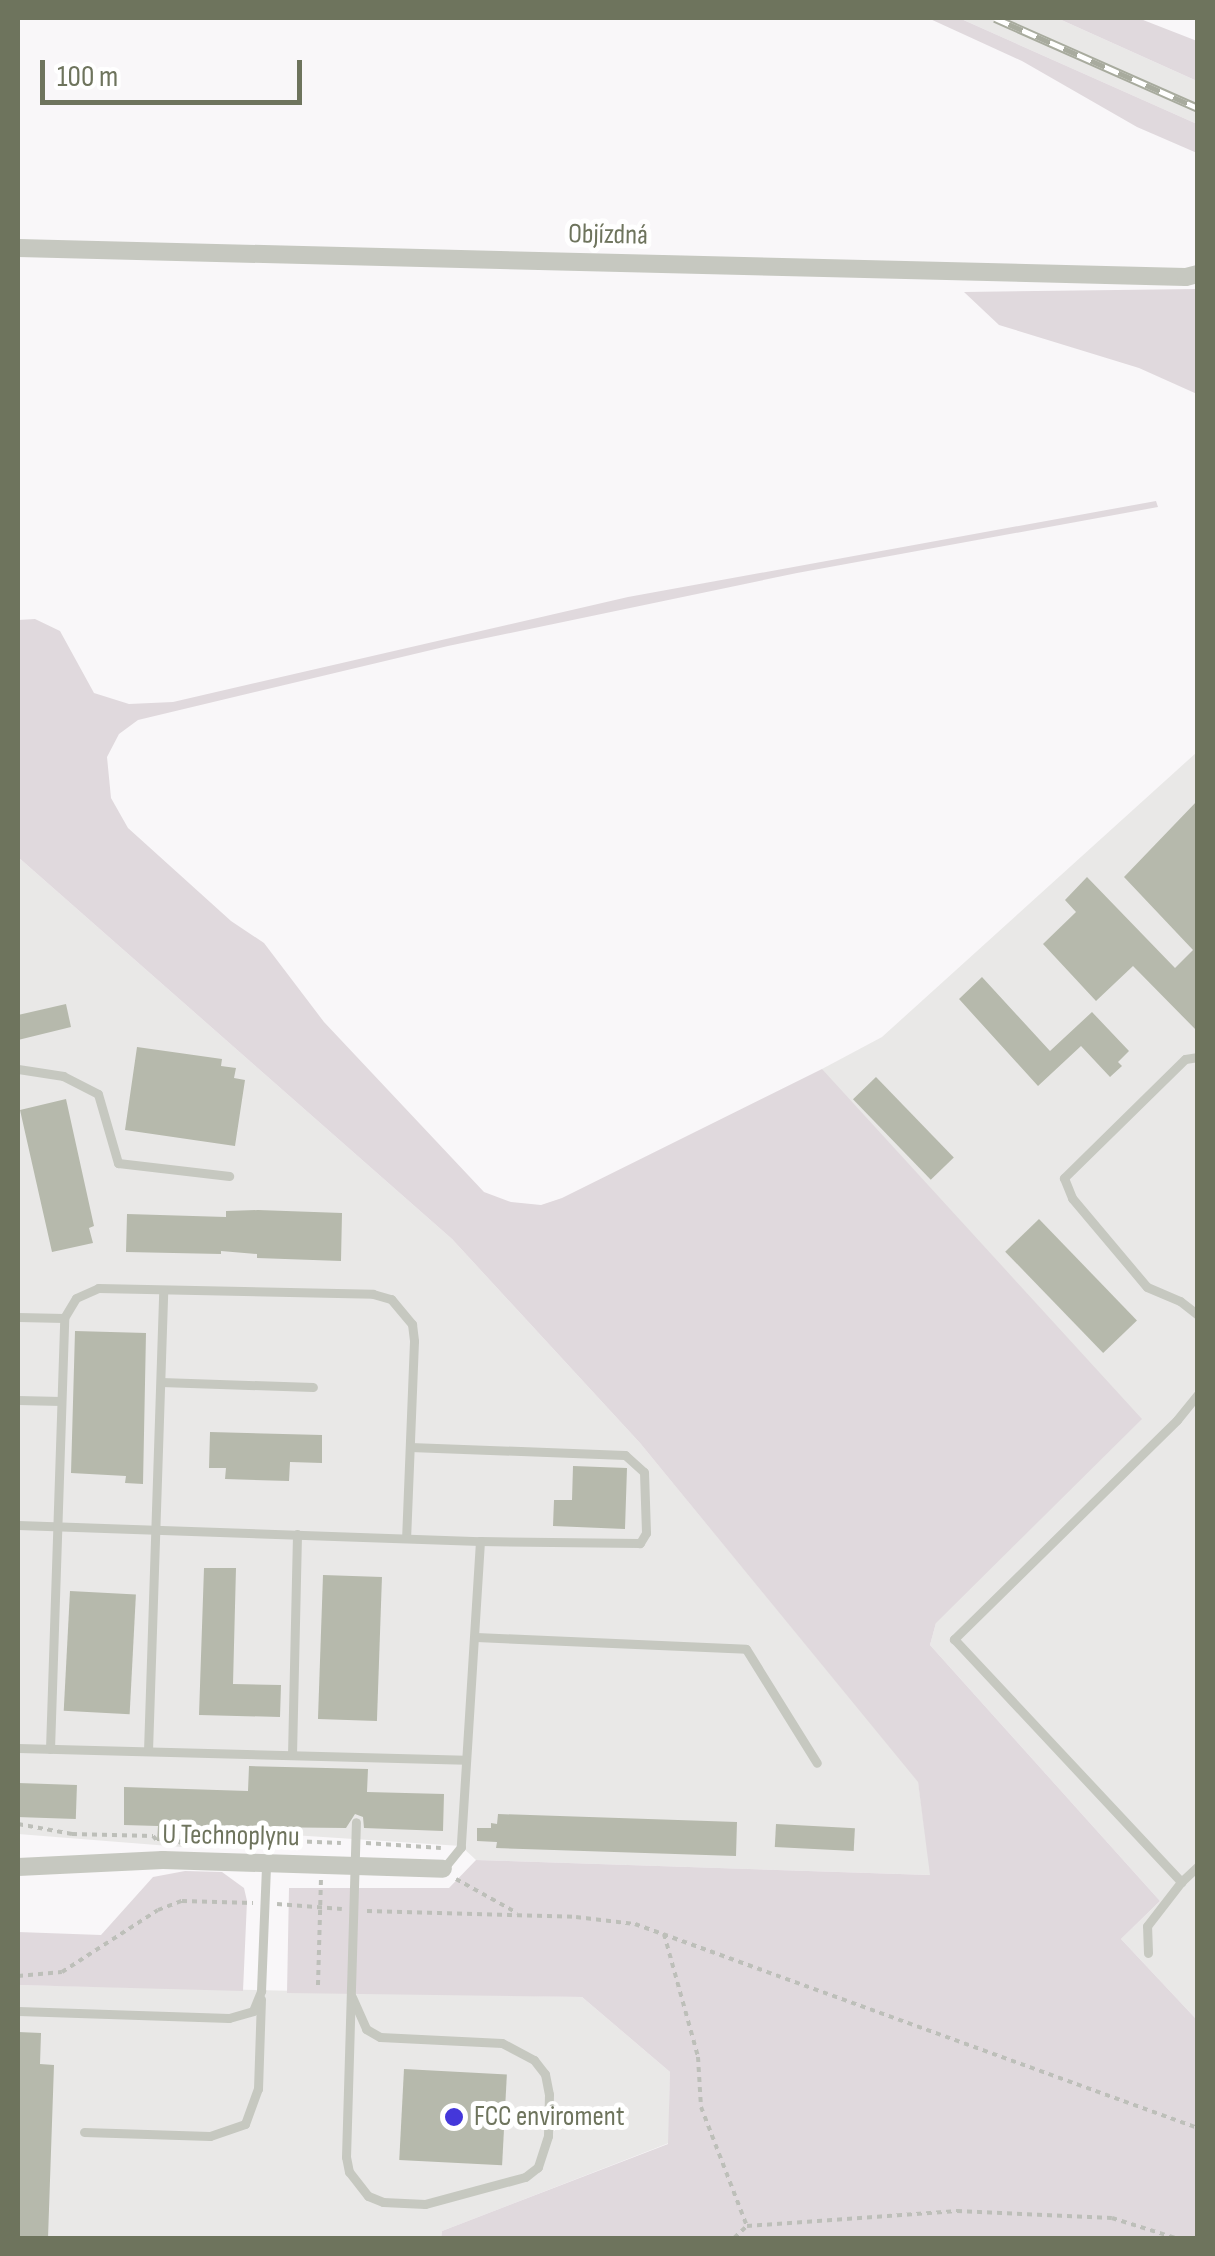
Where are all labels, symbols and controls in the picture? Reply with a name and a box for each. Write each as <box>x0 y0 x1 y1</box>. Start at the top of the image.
scale bar <box>45 40 308 102</box>
text: 100 m <box>57 59 118 95</box>
street label: Objízdná <box>568 218 648 252</box>
street label: U Technoplynu <box>162 1818 300 1854</box>
place label: FCC enviroment <box>474 2100 624 2134</box>
marker: FCC enviroment <box>443 2106 465 2128</box>

